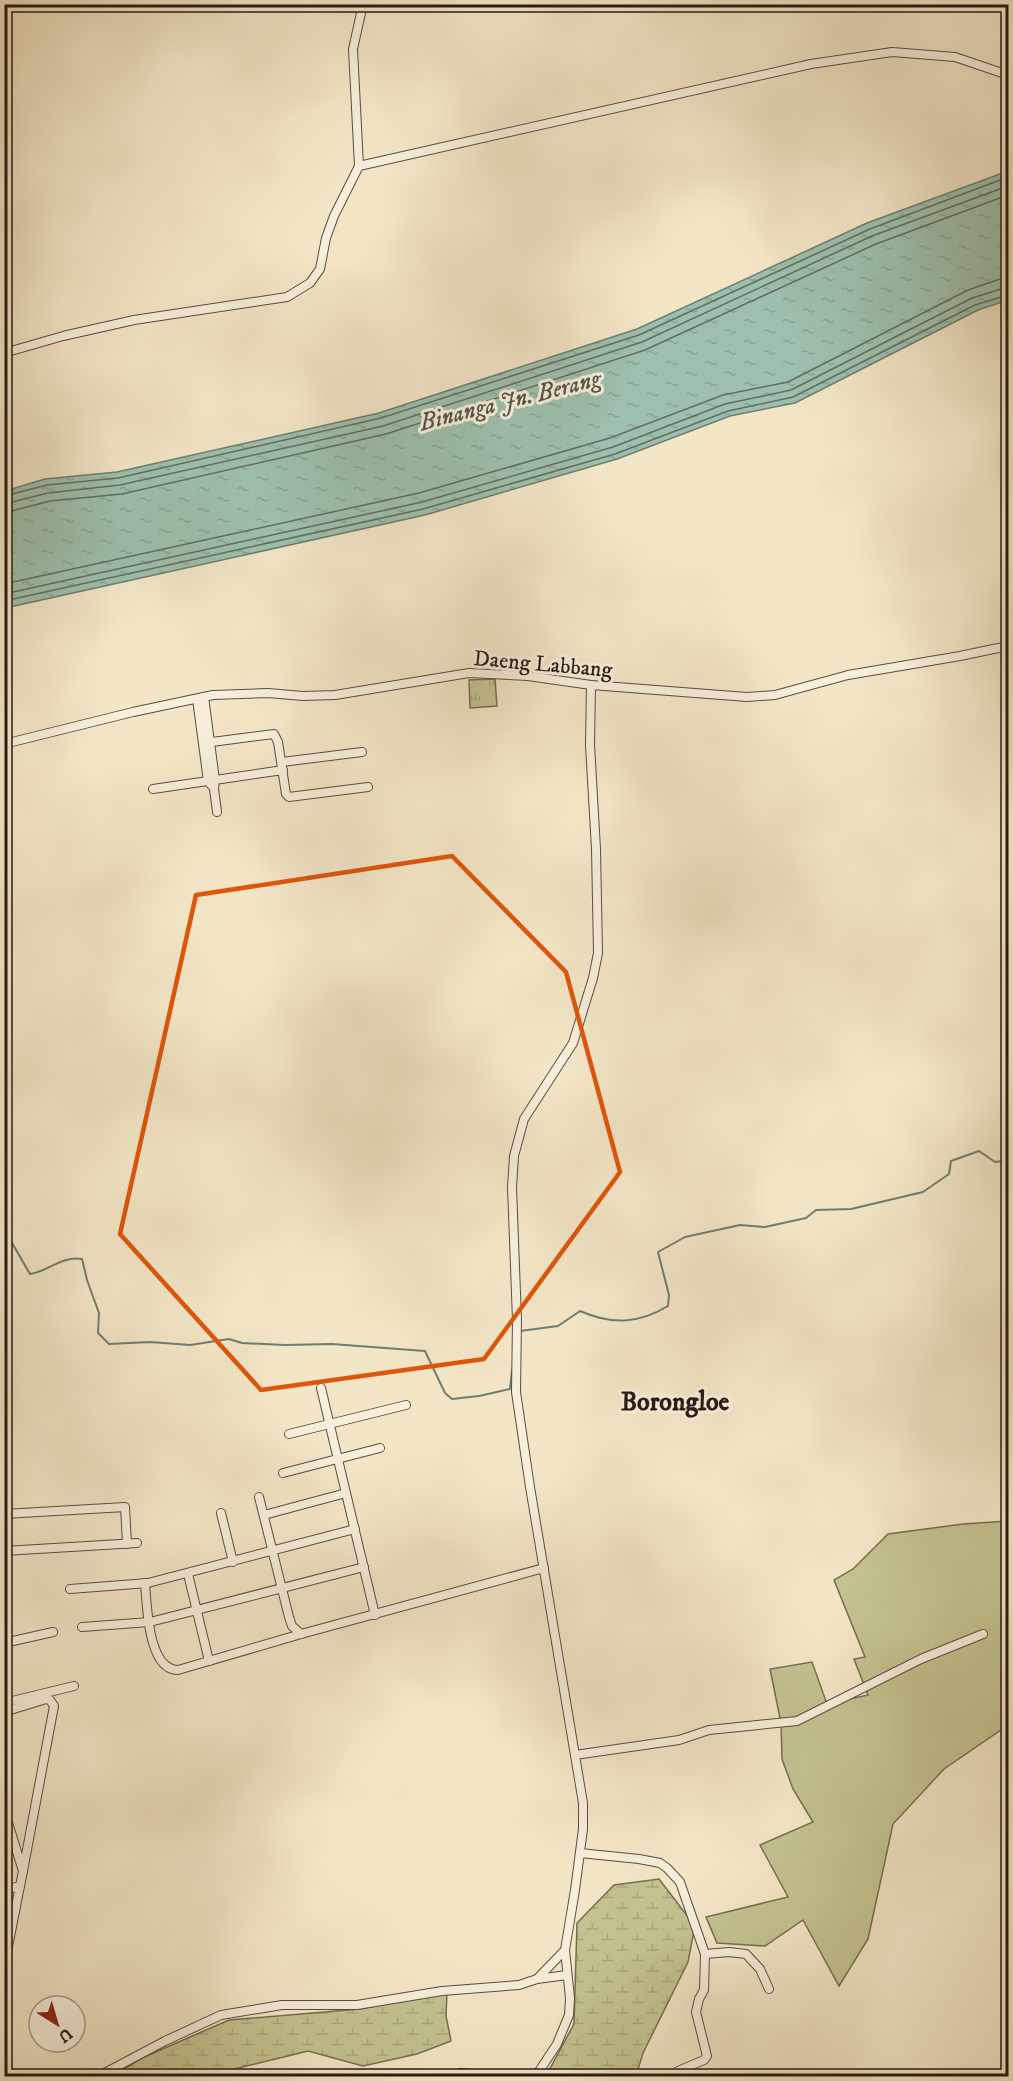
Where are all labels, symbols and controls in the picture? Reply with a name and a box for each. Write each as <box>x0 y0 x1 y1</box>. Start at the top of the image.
water label: Binanga Jn. Berang <box>415 363 606 438</box>
street label: Daeng Labbang <box>472 645 614 684</box>
district label: Borongloe <box>621 1386 730 1419</box>
north arrow <box>27 1994 87 2054</box>
text: U <box>54 2023 76 2047</box>

